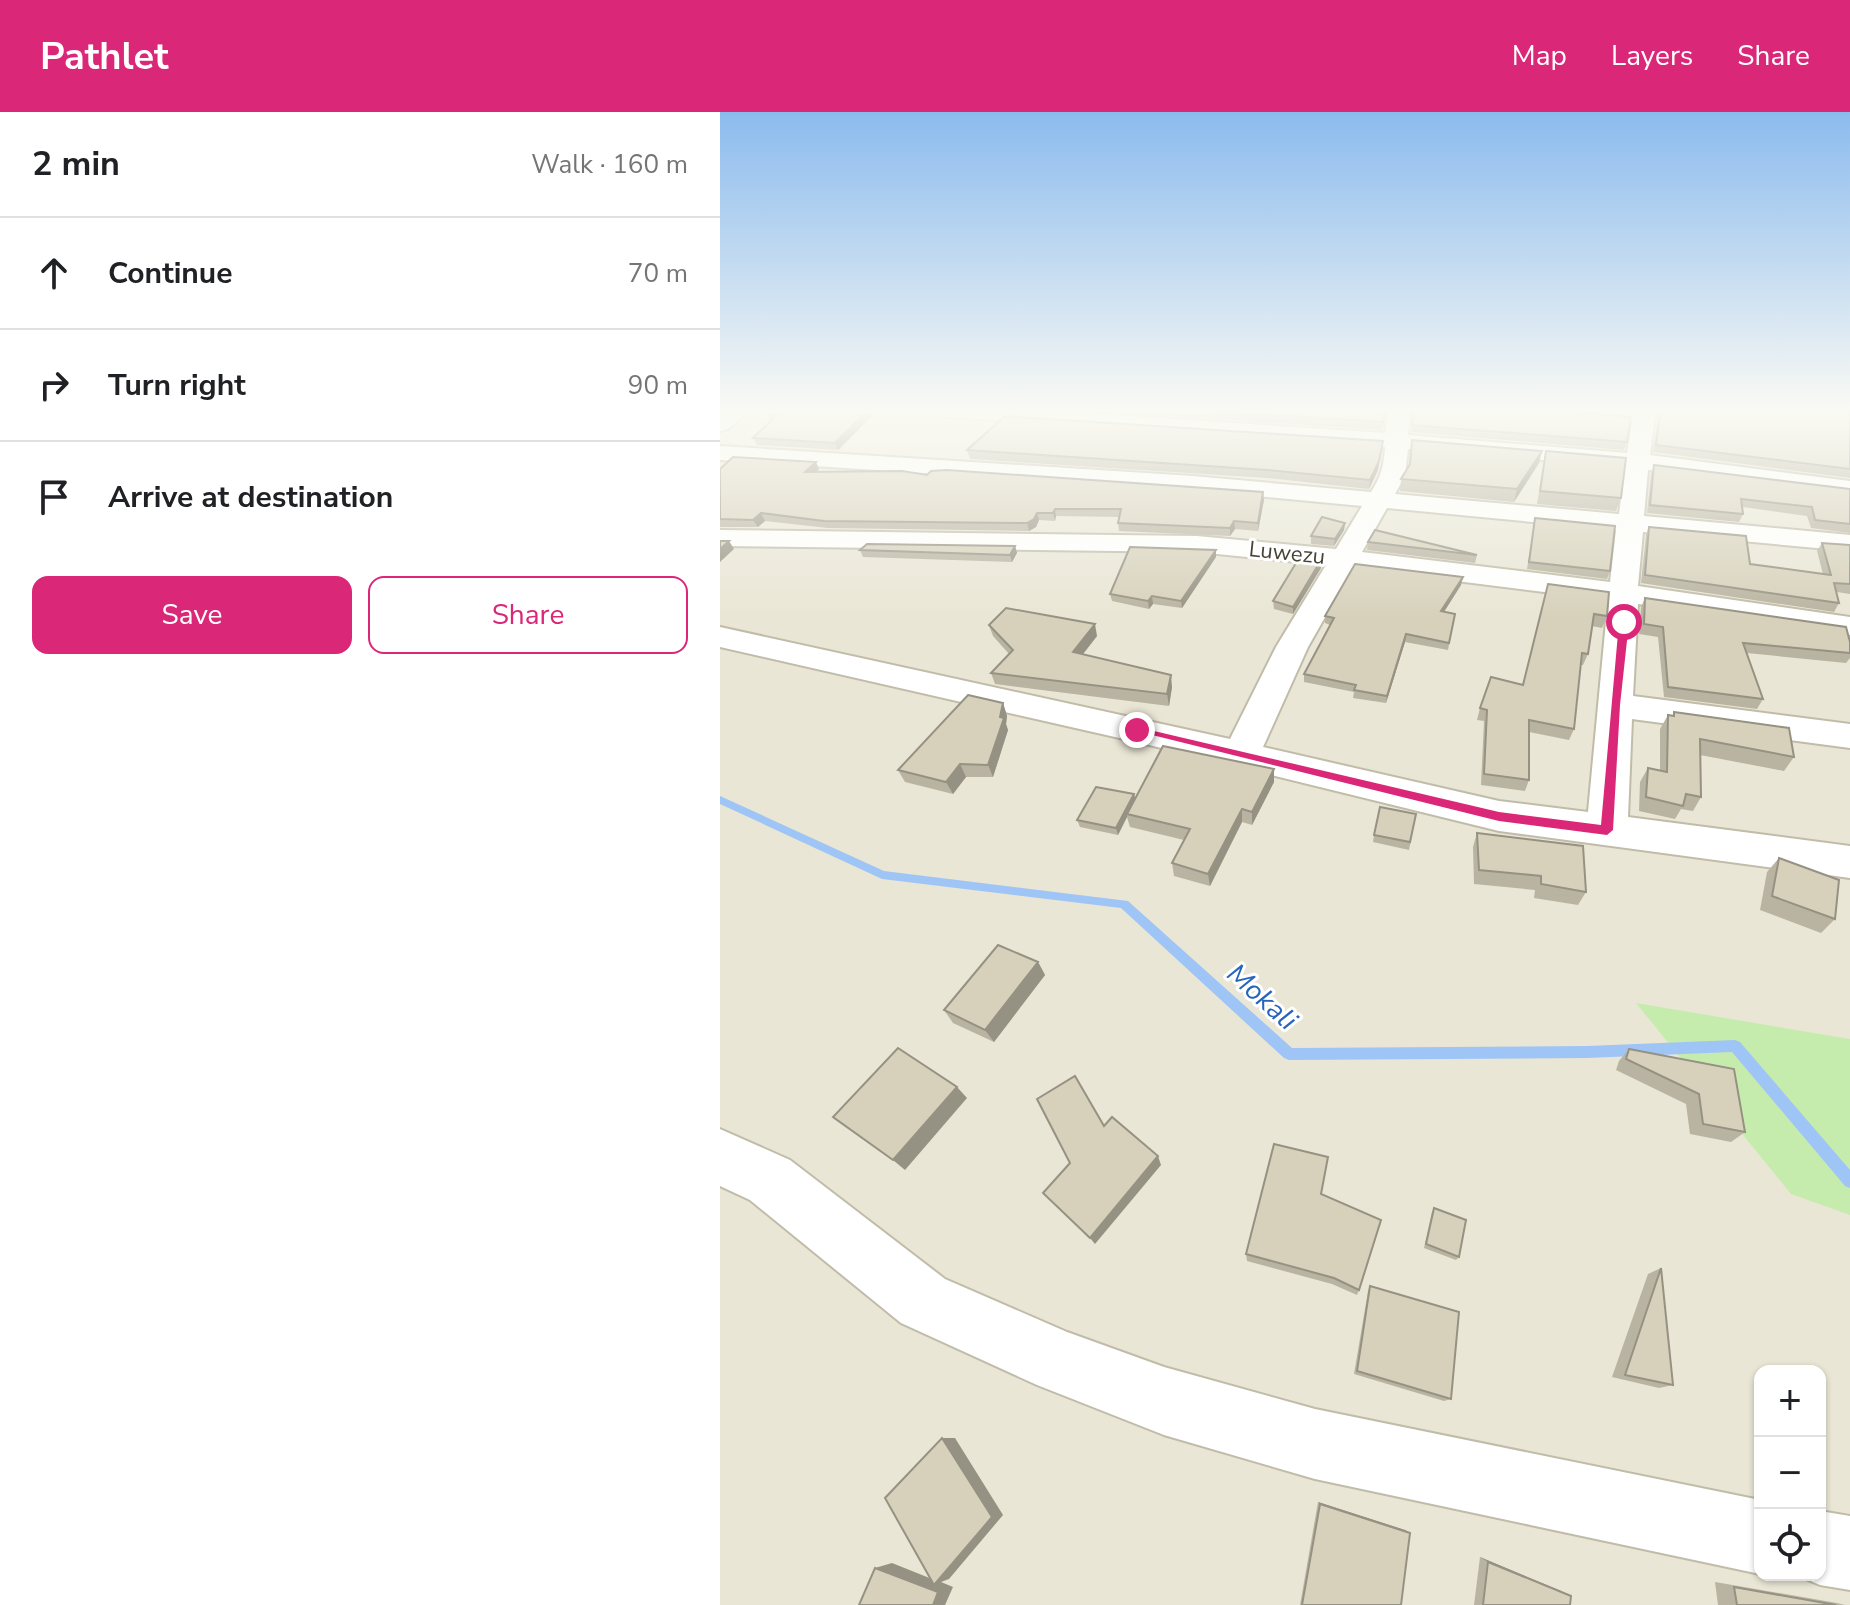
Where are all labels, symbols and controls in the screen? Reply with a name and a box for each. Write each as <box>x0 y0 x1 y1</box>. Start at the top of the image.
text: Pathlet <box>40 31 169 82</box>
text: Map <box>1512 37 1567 75</box>
text: Layers <box>1611 37 1693 75</box>
text: Share <box>1737 37 1810 75</box>
text: 2 min <box>32 141 120 187</box>
text: Walk · 160 m <box>531 147 688 182</box>
icon: ahead <box>32 251 76 295</box>
text: Continue <box>108 253 233 294</box>
text: 70 m <box>628 256 688 291</box>
icon: right <box>32 363 76 407</box>
text: Turn right <box>108 365 246 406</box>
text: 90 m <box>628 368 688 403</box>
icon: arrive <box>32 475 76 519</box>
text: Arrive at destination <box>108 477 393 518</box>
street label: Luwezu <box>1247 534 1327 572</box>
button: Save <box>32 576 352 654</box>
button: Share <box>368 576 688 654</box>
route start <box>1606 604 1642 640</box>
route end <box>1119 712 1155 748</box>
water label: Mokali <box>1218 955 1306 1039</box>
map controls <box>1754 1365 1826 1581</box>
button: + <box>1754 1365 1826 1437</box>
button: − <box>1754 1437 1826 1509</box>
button: locate <box>1754 1509 1826 1581</box>

